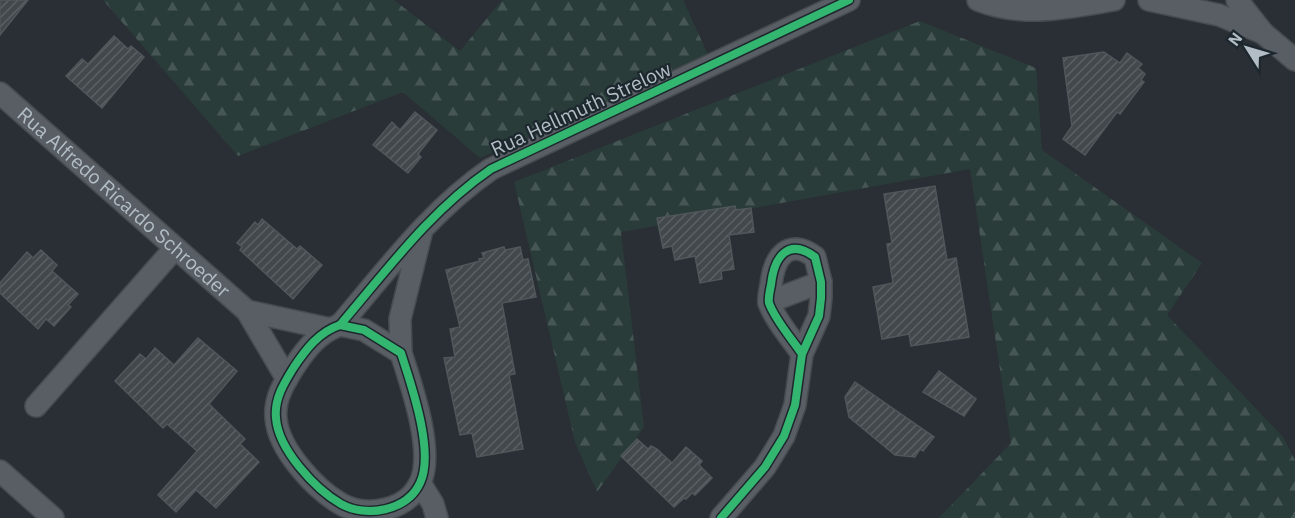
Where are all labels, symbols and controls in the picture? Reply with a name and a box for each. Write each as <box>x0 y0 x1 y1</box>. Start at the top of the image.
north arrow <box>1217 18 1277 78</box>
text: N <box>1224 28 1246 50</box>
street label: Rua Hellmuth Strelow <box>486 55 675 162</box>
street label: Rua Alfredo Ricardo Schroeder <box>12 100 236 303</box>

